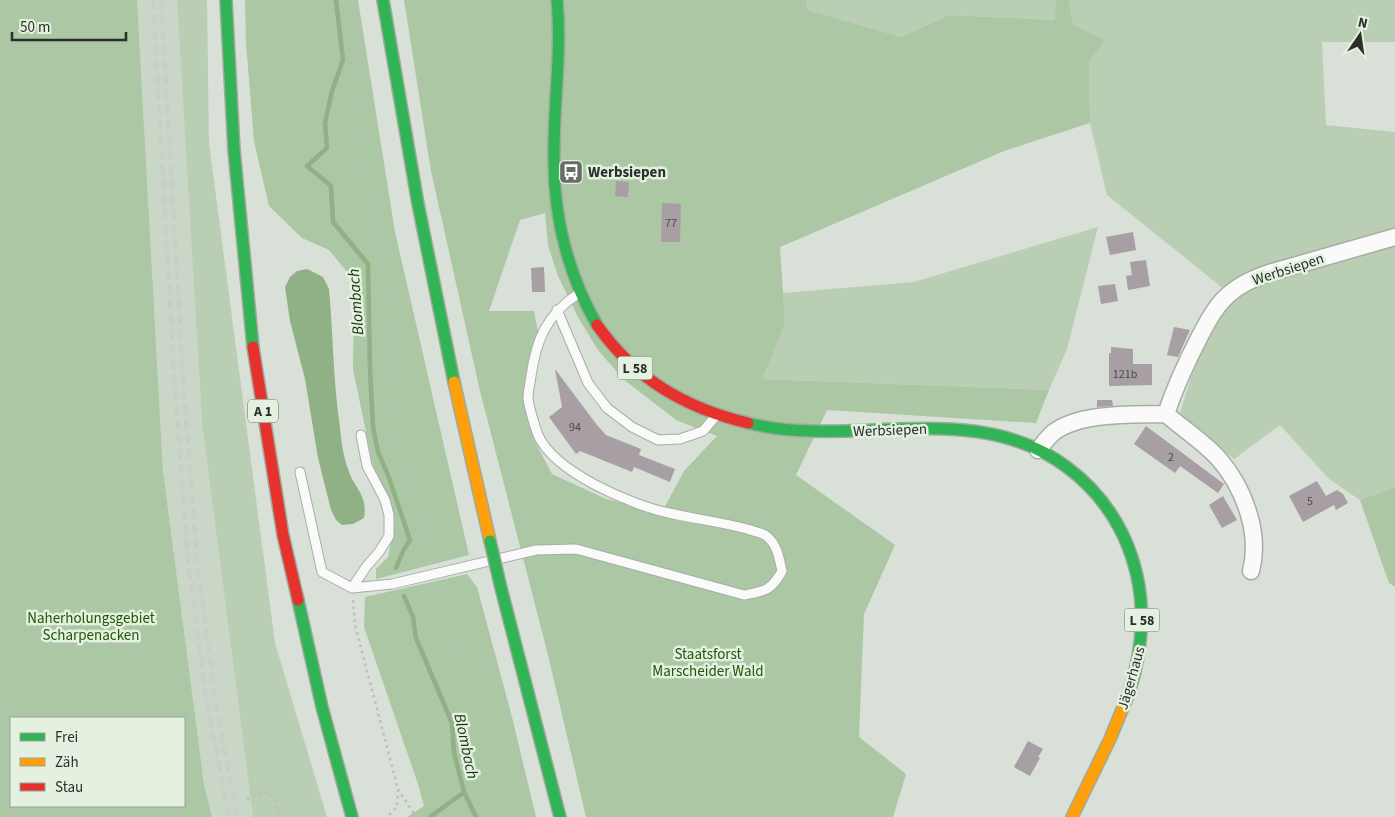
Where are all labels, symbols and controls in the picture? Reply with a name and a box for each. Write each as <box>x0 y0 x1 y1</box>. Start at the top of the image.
scale bar <box>12 10 126 42</box>
north arrow <box>1335 10 1385 60</box>
text: N <box>1356 13 1369 34</box>
text: 50 m <box>20 17 50 38</box>
bus stop icon: Werbsiepen <box>558 159 584 185</box>
place label: Werbsiepen <box>588 162 666 183</box>
house number: 77 <box>665 215 677 232</box>
street label: Werbsiepen <box>1250 248 1327 291</box>
water label: Blombach <box>343 268 369 336</box>
road number: L 58 <box>618 356 652 379</box>
house number: 121b <box>1113 366 1138 383</box>
road number: A 1 <box>248 400 278 422</box>
house number: 94 <box>569 419 581 436</box>
street label: Werbsiepen <box>853 419 927 442</box>
house number: 2 <box>1168 449 1174 466</box>
house number: 5 <box>1307 493 1313 510</box>
park label: Naherholungsgebiet Scharpenacken <box>27 608 155 646</box>
road number: L 58 <box>1124 608 1160 632</box>
park label: Staatsforst Marscheider Wald <box>652 644 764 682</box>
street label: Jägerhaus <box>1112 644 1151 712</box>
water label: Blombach <box>448 711 484 781</box>
legend <box>10 717 185 807</box>
text: Frei <box>55 727 78 748</box>
text: Zäh <box>55 752 79 773</box>
text: Stau <box>55 777 83 798</box>

